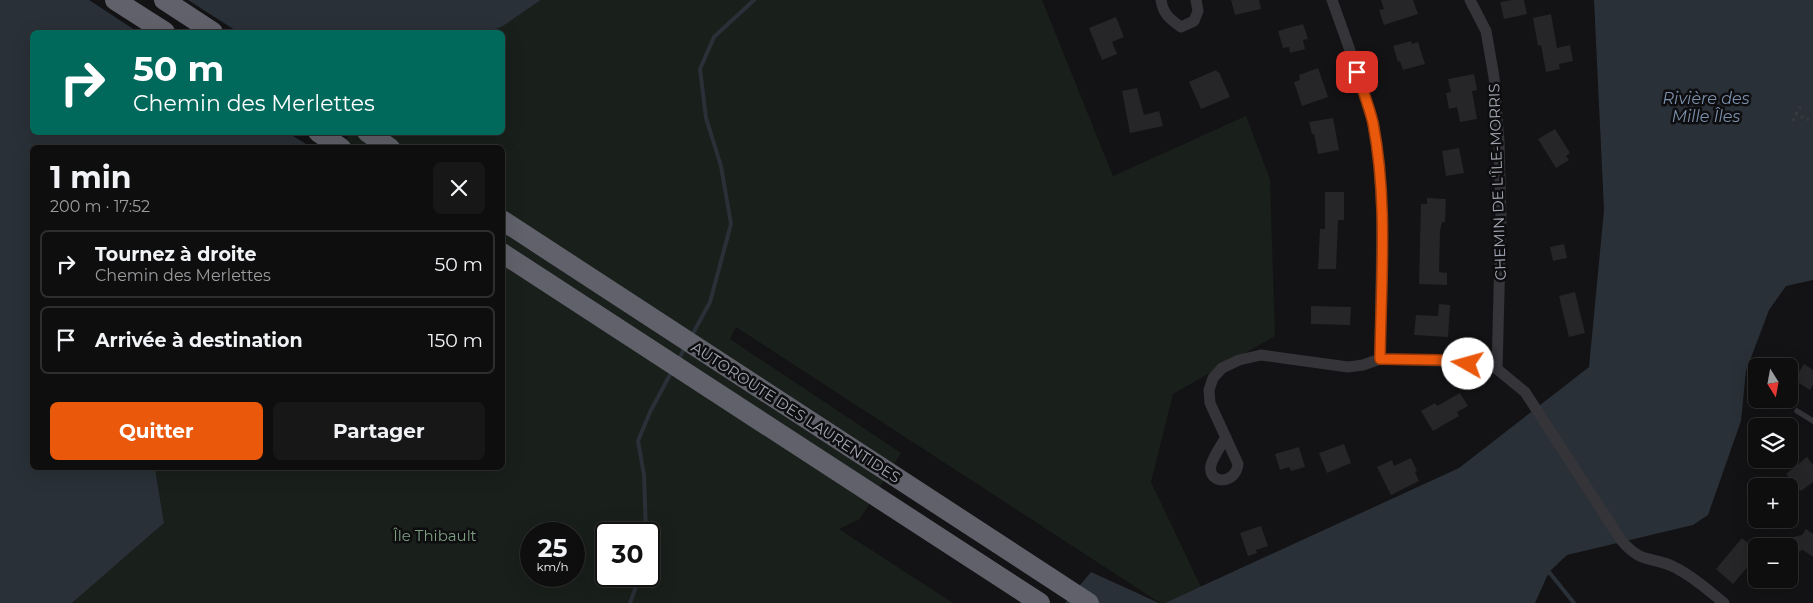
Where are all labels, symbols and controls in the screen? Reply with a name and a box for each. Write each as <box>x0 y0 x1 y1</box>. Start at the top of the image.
text: 50 m <box>133 47 224 90</box>
icon: right <box>50 50 115 115</box>
pin <box>1336 51 1378 93</box>
icon: arrive <box>1343 58 1371 86</box>
street label: CHEMIN DE L'ÎLE-MORRIS <box>1484 83 1510 281</box>
water label: Rivière des Mille Îles <box>1663 89 1750 126</box>
text: Chemin des Merlettes <box>133 90 375 117</box>
text: 1 min <box>50 159 131 196</box>
button: close <box>433 162 485 214</box>
text: 200 m · 17:52 <box>50 197 150 216</box>
text: Tournez à droite <box>95 243 256 266</box>
icon: right <box>52 250 80 278</box>
text: 50 m <box>435 253 483 276</box>
text: Chemin des Merlettes <box>95 266 271 285</box>
icon: arrive <box>52 326 80 354</box>
text: Arrivée à destination <box>95 329 303 352</box>
text: 150 m <box>428 329 483 352</box>
street label: AUTOROUTE DES LAURENTIDES <box>688 337 904 487</box>
position arrow <box>1441 337 1493 389</box>
north arrow <box>1748 358 1798 408</box>
map controls <box>1748 358 1798 588</box>
button: Quitter <box>50 402 263 460</box>
button: Partager <box>273 402 485 460</box>
button: layers <box>1748 418 1798 468</box>
button: + <box>1748 478 1798 528</box>
speed limit sign: 30 <box>595 522 660 587</box>
park label: Île Thibault <box>392 526 477 545</box>
text: 25 <box>538 533 567 563</box>
button: − <box>1748 538 1798 588</box>
text: km/h <box>536 559 569 574</box>

